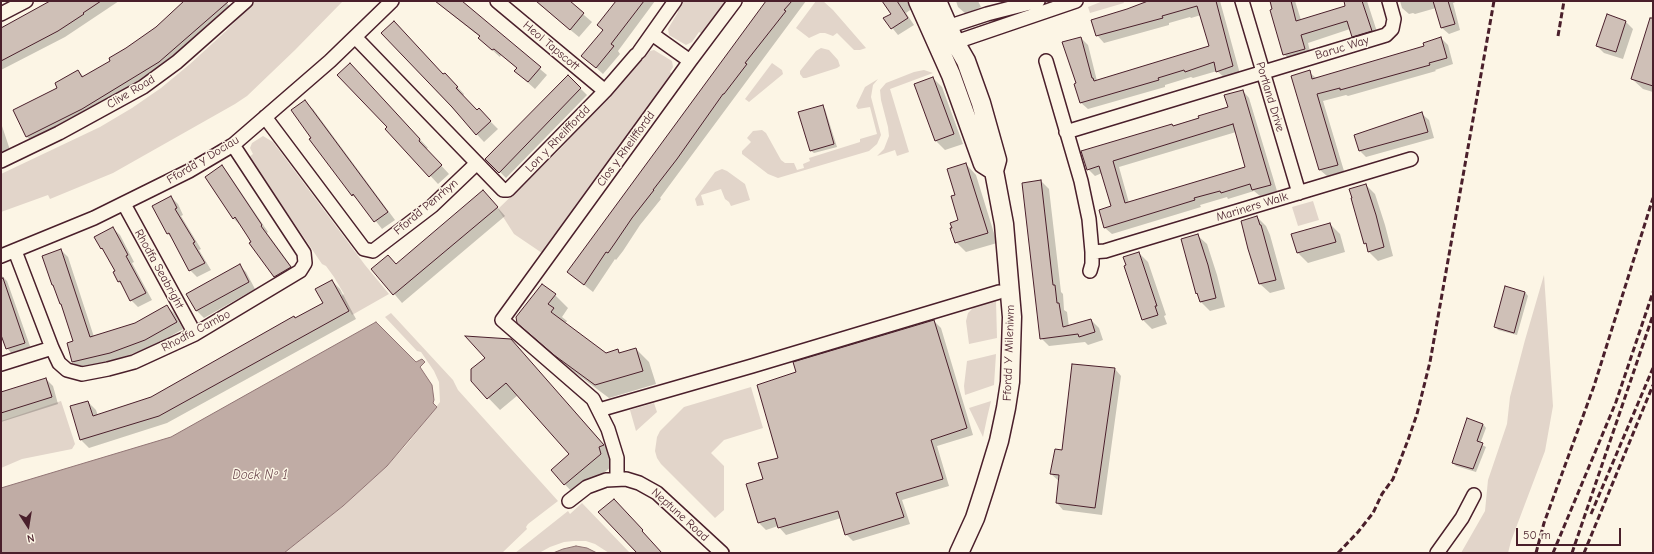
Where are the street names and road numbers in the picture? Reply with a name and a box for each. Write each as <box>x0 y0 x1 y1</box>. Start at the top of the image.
street label: Heol Tapscott <box>520 18 582 74</box>
street label: Baruc Way <box>1313 33 1371 63</box>
street label: Portland Drive <box>1253 60 1287 134</box>
street label: Clive Road <box>104 72 158 112</box>
street label: Lon y Rheilffordd <box>523 103 593 175</box>
street label: Clos y Rheilffordd <box>594 109 658 189</box>
street label: Ffordd y Dociau <box>164 133 242 187</box>
street label: Ffordd Penrhyn <box>391 176 461 238</box>
street label: Mariners Walk <box>1214 189 1290 225</box>
street label: Rhodfa Seabright <box>131 227 187 311</box>
street label: Ffordd Y Mileniwm <box>1000 305 1018 401</box>
street label: Rhodfa Cambo <box>159 307 233 355</box>
street label: Neptune Road <box>648 485 712 545</box>

